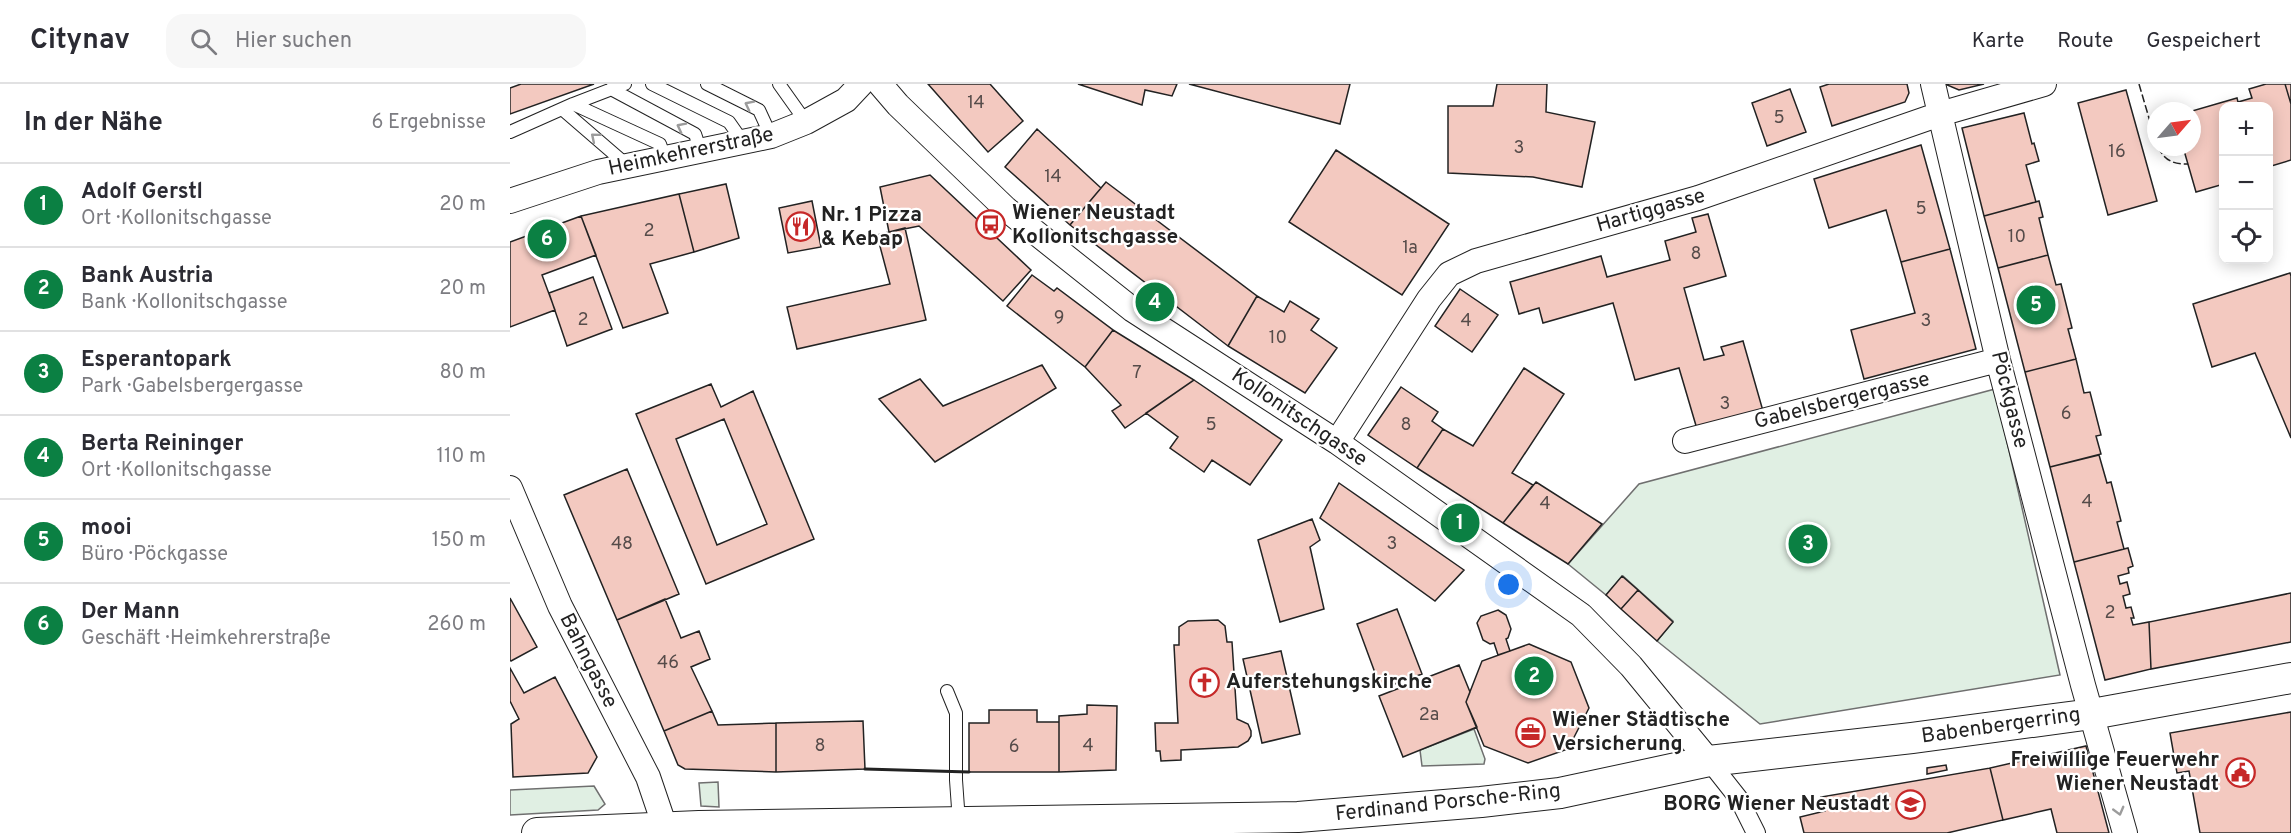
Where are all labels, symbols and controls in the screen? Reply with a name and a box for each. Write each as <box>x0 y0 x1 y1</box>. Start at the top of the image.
search box <box>166 14 586 68</box>
text: Citynav <box>30 23 130 59</box>
icon: search <box>187 25 220 58</box>
text: Hier suchen <box>235 28 352 55</box>
text: Karte <box>1972 28 2024 55</box>
text: Route <box>2057 28 2113 55</box>
text: Gespeichert <box>2146 28 2261 55</box>
house number: 14 <box>967 92 985 115</box>
one-way arrow <box>744 101 755 112</box>
north arrow <box>2147 102 2201 156</box>
map controls <box>2219 102 2273 264</box>
button: + <box>2219 102 2273 156</box>
text: In der Nähe <box>24 107 163 140</box>
house number: 5 <box>1773 107 1785 130</box>
text: 6 Ergebnisse <box>371 110 486 136</box>
street label: Heimkehrerstraße <box>606 121 776 183</box>
one-way arrow <box>676 123 687 135</box>
one-way arrow <box>591 134 602 145</box>
house number: 3 <box>1514 137 1524 160</box>
house number: 16 <box>2108 141 2126 164</box>
button: − <box>2219 156 2273 210</box>
house number: 14 <box>1044 166 1062 189</box>
text: Adolf Gerstl <box>81 179 203 206</box>
street label: Hartiggasse <box>1593 183 1709 239</box>
text: 1 <box>40 192 48 218</box>
text: 20 m <box>439 192 486 218</box>
house number: 5 <box>1915 198 1927 221</box>
place label: Wiener Neustadt Kollonitschgasse <box>1012 200 1178 251</box>
place label: Nr. 1 Pizza & Kebap <box>821 202 922 253</box>
text: Ort · Kollonitschgasse <box>81 206 272 232</box>
bus stop icon: Wiener Neustadt Kollonitschgasse <box>975 209 1007 241</box>
button: locate <box>2219 210 2273 264</box>
restaurant icon: Nr. 1 Pizza & Kebap <box>784 211 816 243</box>
pin: 6 <box>528 216 567 262</box>
house number: 2 <box>643 220 655 243</box>
house number: 10 <box>2008 226 2026 249</box>
house number: 1a <box>1402 237 1418 260</box>
house number: 8 <box>1691 243 1702 266</box>
text: Bank Austria <box>81 263 213 290</box>
text: 2 <box>37 276 50 302</box>
text: 20 m <box>439 276 486 302</box>
pin: 4 <box>1136 280 1174 324</box>
pin: 5 <box>2016 282 2056 328</box>
text: Bank · Kollonitschgasse <box>81 290 287 316</box>
house number: 9 <box>1054 307 1064 330</box>
house number: 2 <box>577 309 589 332</box>
house number: 4 <box>1460 310 1472 333</box>
house number: 3 <box>1921 310 1931 333</box>
house number: 10 <box>1269 327 1287 350</box>
text: Esperantopark <box>81 347 232 374</box>
street label: Pöckgasse <box>1984 348 2034 452</box>
text: 3 <box>38 360 50 386</box>
text: 80 m <box>440 360 486 386</box>
house number: 7 <box>1132 362 1142 385</box>
street label: Kollonitschgasse <box>1226 362 1372 474</box>
street label: Gabelsbergergasse <box>1751 366 1933 436</box>
text: Park · Gabelsbergergasse <box>81 374 303 400</box>
house number: 3 <box>1720 393 1730 416</box>
house number: 6 <box>2061 403 2071 426</box>
house number: 5 <box>1205 414 1217 437</box>
house number: 8 <box>1401 414 1412 437</box>
text: Berta Reininger <box>81 431 244 458</box>
text: 4 <box>37 444 50 470</box>
text: 110 m <box>437 444 486 470</box>
text: Ort · Kollonitschgasse <box>81 458 272 484</box>
house number: 4 <box>2081 491 2093 514</box>
house number: 4 <box>1539 493 1551 516</box>
pin: 1 <box>1440 500 1480 546</box>
text: mooi <box>81 515 132 542</box>
pin: 3 <box>1788 522 1828 566</box>
text: 5 <box>37 528 50 554</box>
text: 150 m <box>432 528 486 554</box>
house number: 48 <box>611 533 633 556</box>
house number: 3 <box>1387 533 1397 556</box>
text: Büro · Pöckgasse <box>81 542 228 568</box>
your location <box>1494 570 1523 599</box>
text: Der Mann <box>81 599 180 626</box>
house number: 2 <box>2104 602 2116 625</box>
street label: Bahngasse <box>553 609 623 713</box>
text: 6 <box>37 612 50 638</box>
text: 260 m <box>427 612 486 638</box>
text: Geschäft · Heimkehrerstraße <box>81 626 331 652</box>
house number: 46 <box>657 652 679 675</box>
pin: 2 <box>1514 654 1554 698</box>
church icon: Auferstehungskirche <box>1189 666 1221 698</box>
place label: Auferstehungskirche <box>1226 669 1432 696</box>
street label: Babenbergerring <box>1920 701 2082 751</box>
house number: 2a <box>1419 704 1439 727</box>
place label: Wiener Städtische Versicherung <box>1552 707 1730 758</box>
office icon: Wiener Städtische Versicherung <box>1515 716 1547 748</box>
house number: 8 <box>815 735 826 758</box>
house number: 4 <box>1082 735 1094 758</box>
house number: 6 <box>1009 736 1019 759</box>
place label: Freiwillige Feuerwehr Wiener Neustadt <box>2010 747 2219 798</box>
public building icon: Freiwillige Feuerwehr Wiener Neustadt <box>2224 756 2256 788</box>
street label: Ferdinand Porsche-Ring <box>1334 778 1562 828</box>
school or university icon: BORG Wiener Neustadt <box>1895 788 1927 820</box>
place label: BORG Wiener Neustadt <box>1663 791 1890 818</box>
one-way arrow <box>2112 805 2124 815</box>

